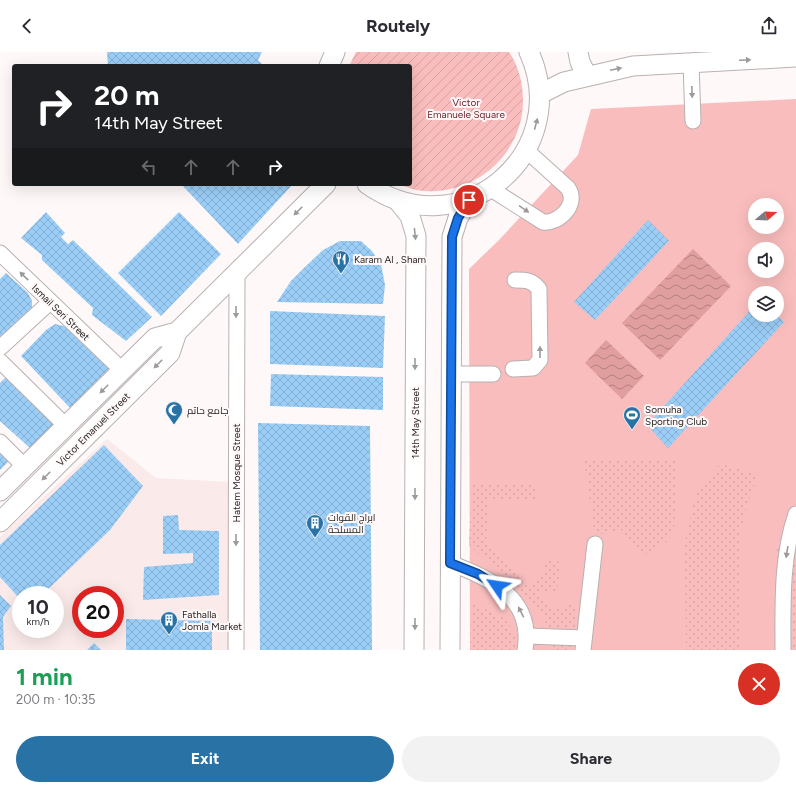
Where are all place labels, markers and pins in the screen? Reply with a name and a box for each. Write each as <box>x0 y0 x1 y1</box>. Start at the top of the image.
pin <box>452 183 486 217</box>
restaurant icon: Karam Al , Sham <box>331 249 351 274</box>
place label: Karam Al , Sham <box>354 253 426 266</box>
mosque icon: جامع حاتم <box>164 400 184 425</box>
place label: Somuha Sporting Club <box>645 403 707 428</box>
place label: جامع حاتم <box>187 404 228 418</box>
sports icon: Somuha Sporting Club <box>622 405 642 430</box>
place label: ابراج القوات المسلحة <box>328 511 376 536</box>
building icon: ابراج القوات المسلحة <box>305 513 325 538</box>
place label: Fathalla Jomla Market <box>182 608 242 633</box>
building icon: Fathalla Jomla Market <box>159 610 179 635</box>

